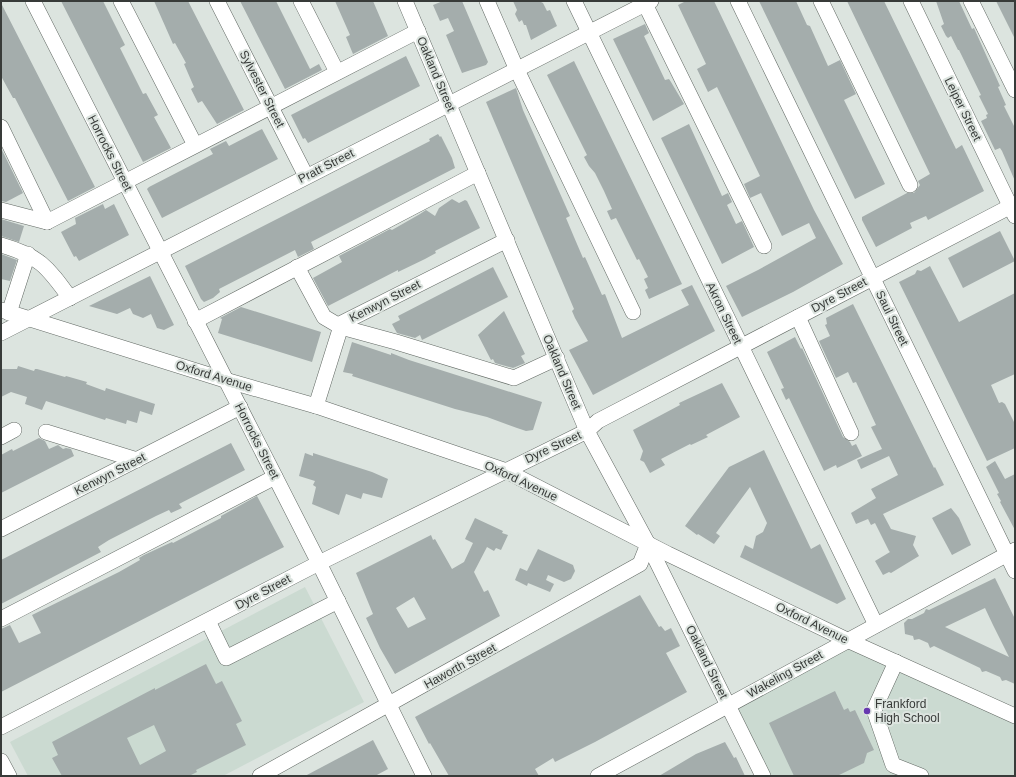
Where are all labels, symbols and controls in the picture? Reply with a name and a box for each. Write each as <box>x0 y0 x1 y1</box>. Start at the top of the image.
street label: Oakland Street <box>414 34 458 114</box>
street label: Sylvester Street <box>237 48 288 131</box>
street label: Leiper Street <box>942 75 985 144</box>
street label: Horrocks Street <box>85 113 135 194</box>
street label: Pratt Street <box>296 146 357 186</box>
street label: Dyre Street <box>809 274 870 315</box>
street label: Kenwyn Street <box>347 277 424 325</box>
street label: Akron Street <box>703 280 745 347</box>
street label: Saul Street <box>873 288 912 348</box>
street label: Oakland Street <box>540 332 584 412</box>
street label: Oxford Avenue <box>174 358 254 394</box>
street label: Horrocks Street <box>232 401 282 482</box>
street label: Dyre Street <box>523 428 584 466</box>
street label: Kenwyn Street <box>72 450 149 498</box>
street label: Oxford Avenue <box>482 458 560 504</box>
street label: Dyre Street <box>233 571 294 612</box>
street label: Oxford Avenue <box>773 599 851 647</box>
street label: Oakland Street <box>683 623 731 702</box>
street label: Haworth Street <box>422 640 499 692</box>
street label: Wakeling Street <box>745 647 826 701</box>
place label: Frankford High School <box>875 697 940 725</box>
marker: Frankford High School <box>862 706 872 716</box>

